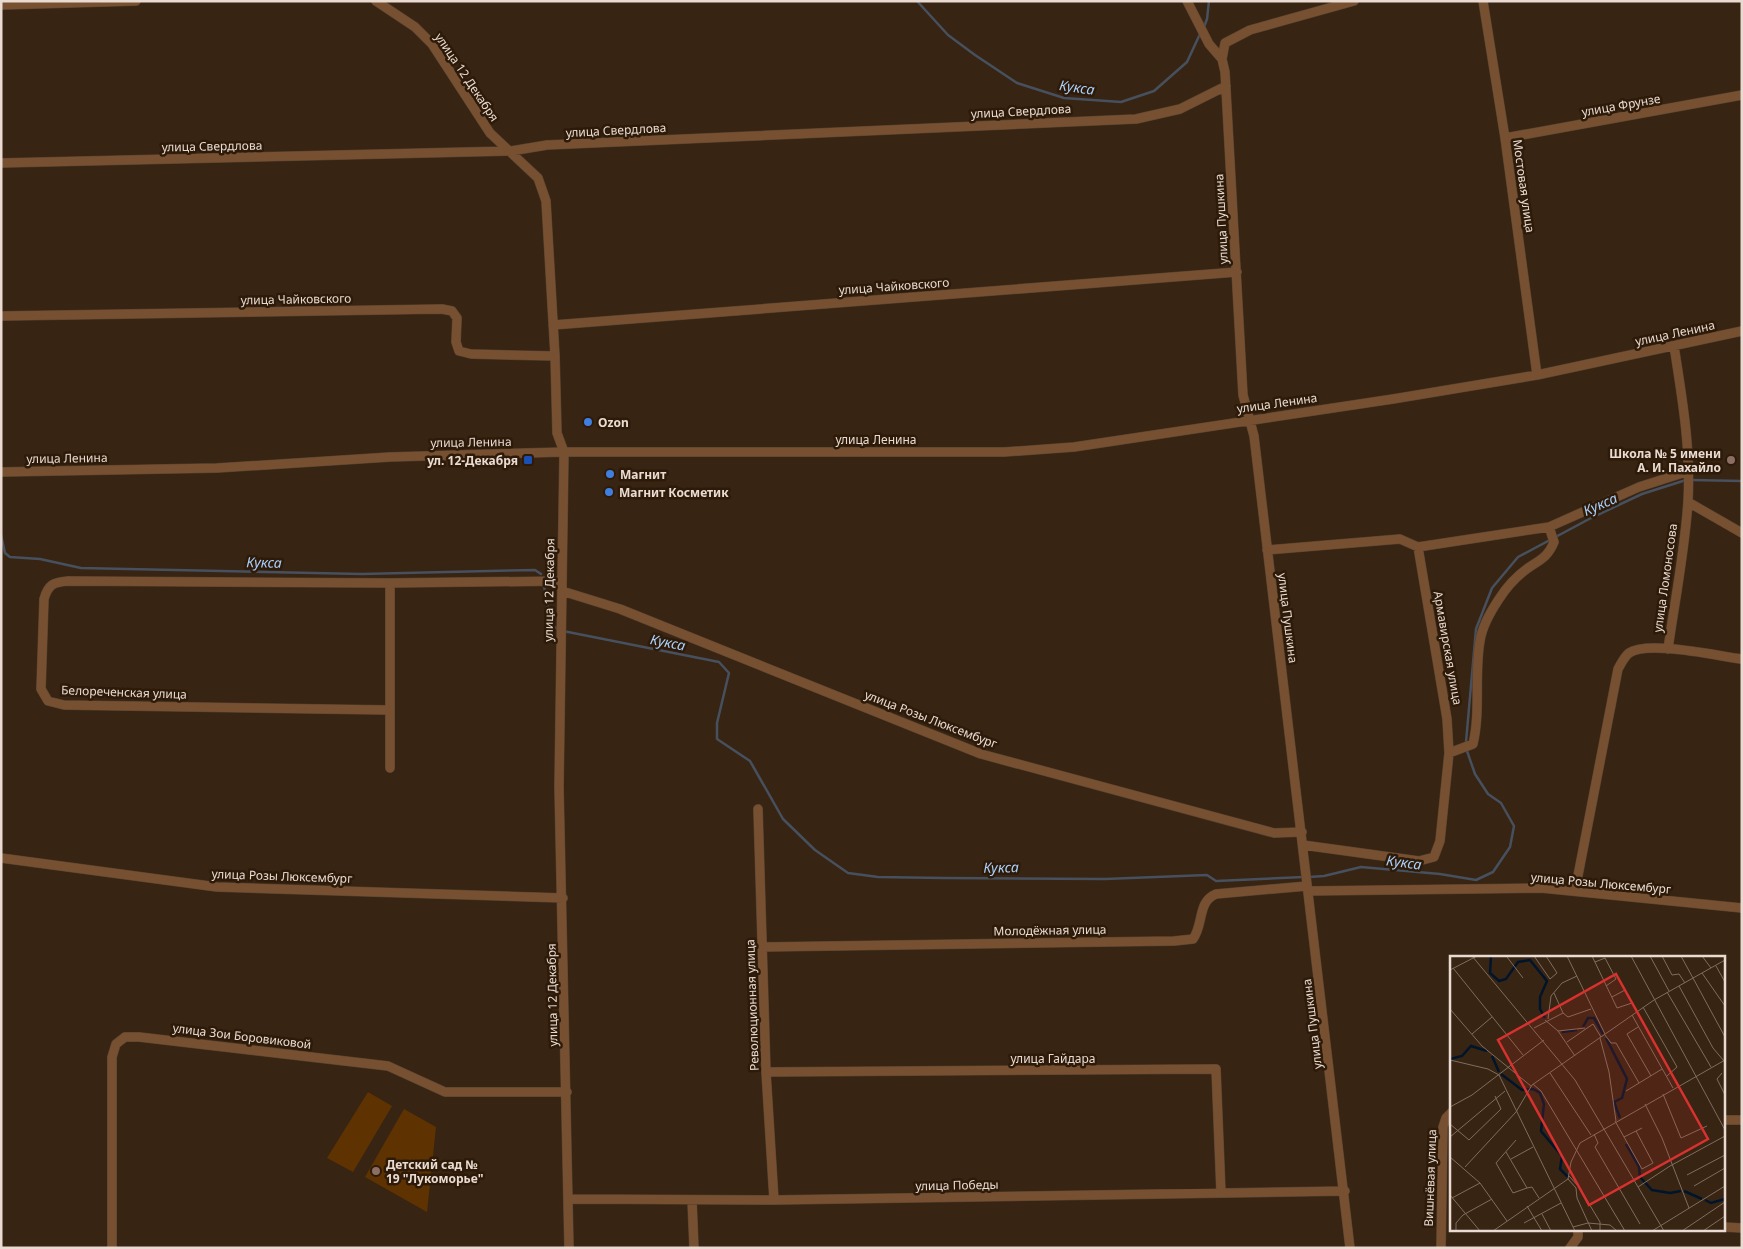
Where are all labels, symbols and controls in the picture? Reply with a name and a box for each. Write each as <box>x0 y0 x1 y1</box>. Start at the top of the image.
street label: улица 12 Декабря <box>431 29 503 125</box>
water label: Кукса <box>1058 75 1096 99</box>
street label: улица Фрунзе <box>1580 90 1662 120</box>
street label: улица Свердлова <box>970 100 1072 122</box>
street label: улица Свердлова <box>565 119 667 141</box>
street label: улица Свердлова <box>162 137 262 155</box>
street label: Мостовая улица <box>1509 138 1539 234</box>
street label: улица Пушкина <box>1210 173 1232 265</box>
street label: улица Чайковского <box>838 274 950 298</box>
street label: улица Чайковского <box>240 290 352 308</box>
street label: улица Ленина <box>1634 316 1716 350</box>
street label: улица Ленина <box>1236 389 1318 417</box>
place label: Ozon <box>598 414 629 431</box>
marker: Ozon <box>582 416 594 428</box>
street label: улица Ленина <box>836 431 917 448</box>
street label: улица Ленина <box>430 433 512 451</box>
place label: Школа № 5 имени А. И. Пахайло <box>1609 445 1721 476</box>
street label: улица Ленина <box>26 449 108 467</box>
place label: ул. 12-Декабря <box>426 452 518 469</box>
marker: ул. 12-Декабря <box>522 454 534 466</box>
marker: Школа № 5 имени А. И. Пахайло <box>1725 454 1737 466</box>
place label: Магнит <box>620 466 666 483</box>
marker: Магнит <box>604 468 616 480</box>
place label: Магнит Косметик <box>619 484 729 501</box>
marker: Магнит Косметик <box>603 486 615 498</box>
water label: Кукса <box>1580 488 1620 520</box>
street label: улица Ломоносова <box>1649 522 1681 634</box>
street label: улица 12 Декабря <box>540 538 558 642</box>
water label: Кукса <box>246 552 282 572</box>
street label: улица Пушкина <box>1274 572 1302 664</box>
street label: Армавирская улица <box>1430 590 1466 706</box>
water label: Кукса <box>649 629 687 655</box>
street label: Белореченская улица <box>61 681 187 703</box>
street label: улица Розы Люксембург <box>862 686 1000 752</box>
water label: Кукса <box>1385 850 1423 874</box>
water label: Кукса <box>983 857 1019 877</box>
street label: улица Розы Люксембург <box>211 865 353 887</box>
street label: улица Розы Люксембург <box>1530 868 1672 898</box>
street label: Молодёжная улица <box>993 921 1107 939</box>
street label: Революционная улица <box>741 939 763 1071</box>
street label: улица 12 Декабря <box>543 943 561 1047</box>
inset map <box>1450 956 1726 1232</box>
street label: улица Пушкина <box>1298 978 1326 1070</box>
street label: улица Зои Боровиковой <box>172 1019 312 1053</box>
street label: улица Гайдара <box>1011 1050 1095 1067</box>
street label: Вишнёвая улица <box>1420 1129 1440 1227</box>
place label: Детский сад № 19 "Лукоморье" <box>386 1156 483 1187</box>
marker: Детский сад № 19 "Лукоморье" <box>370 1165 382 1177</box>
street label: улица Победы <box>915 1176 999 1194</box>

